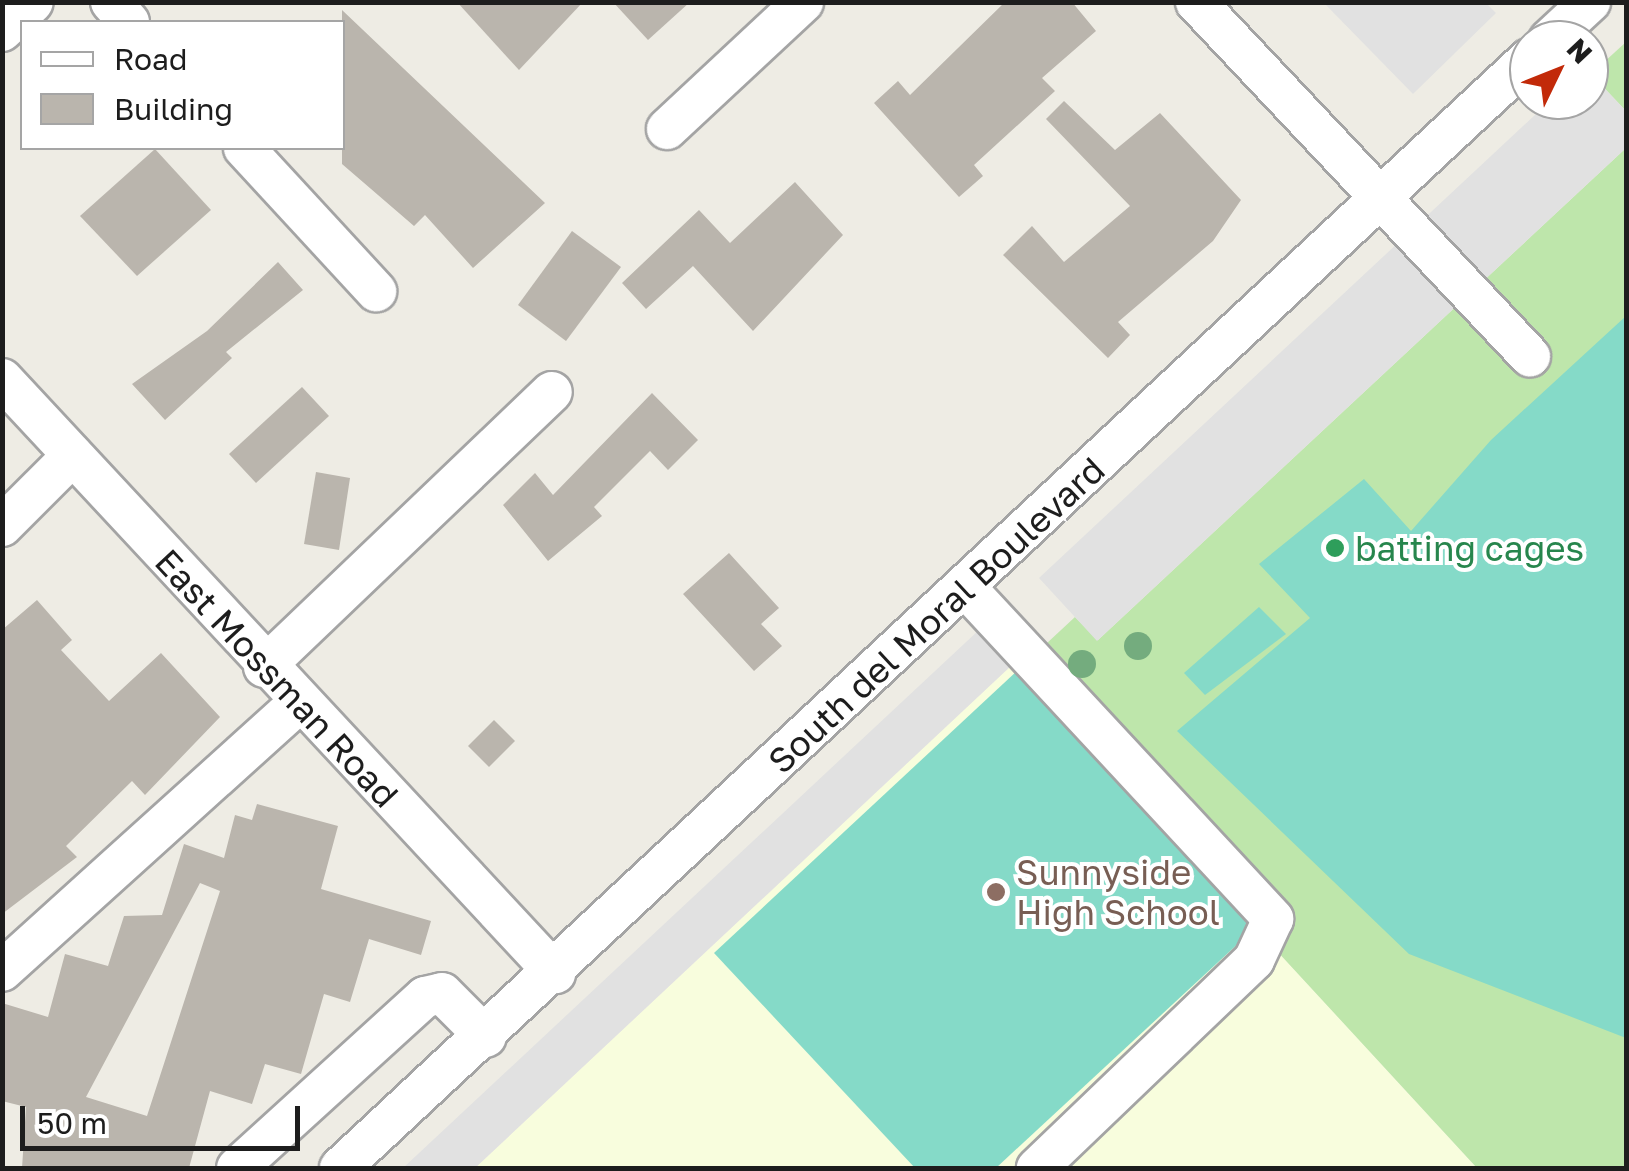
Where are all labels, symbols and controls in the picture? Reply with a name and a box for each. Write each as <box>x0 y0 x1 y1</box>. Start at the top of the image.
legend <box>20 20 345 150</box>
north arrow <box>1509 20 1609 120</box>
text: N <box>1561 32 1599 70</box>
text: Road <box>114 41 188 77</box>
text: Building <box>114 91 233 127</box>
street label: South del Moral Boulevard <box>759 448 1113 782</box>
place label: batting cages <box>1355 527 1584 569</box>
marker: batting cages <box>1324 537 1346 559</box>
street label: East Mossman Road <box>147 540 407 816</box>
place label: Sunnyside High School <box>1016 851 1220 933</box>
marker: Sunnyside High School <box>985 881 1007 903</box>
scale bar <box>25 1086 305 1148</box>
text: 50 m <box>37 1105 107 1141</box>

